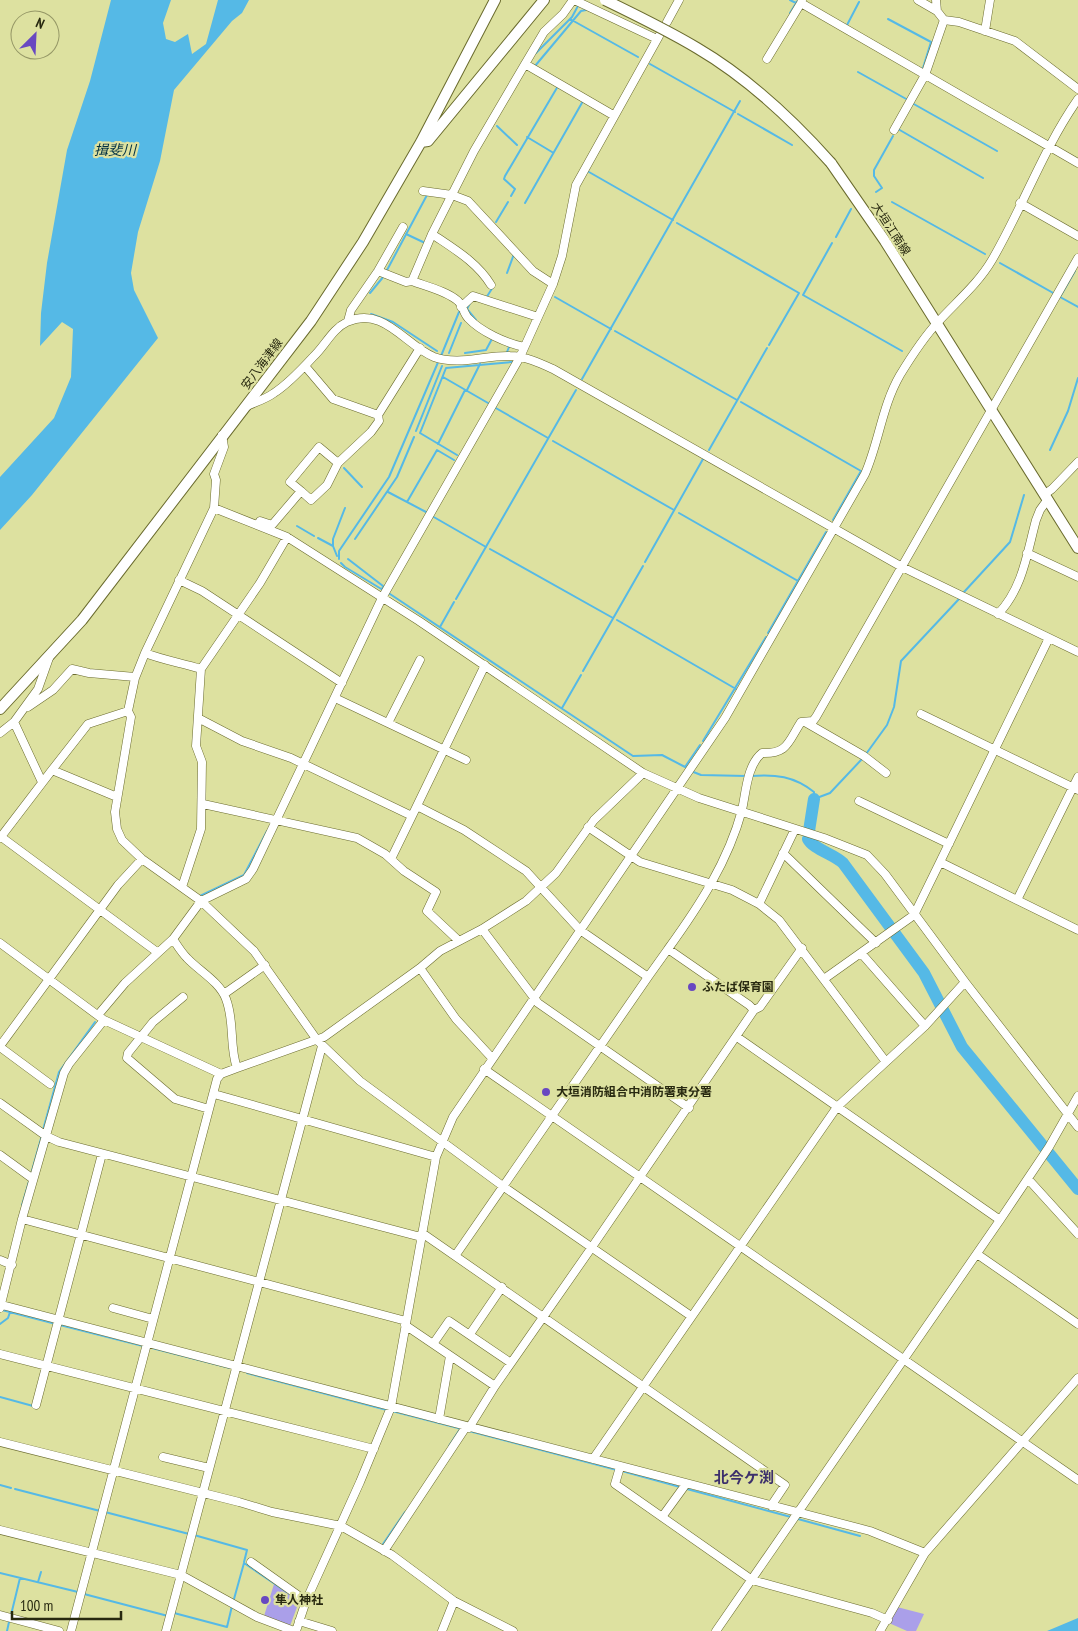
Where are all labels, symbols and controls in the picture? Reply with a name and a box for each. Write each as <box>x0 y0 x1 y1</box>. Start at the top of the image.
north arrow <box>10 10 60 60</box>
text: N <box>33 13 47 33</box>
water label: 揖斐川 <box>94 141 138 159</box>
street label: 大垣江南線 <box>869 199 914 258</box>
street label: 安八海津線 <box>238 335 286 392</box>
place label: ふたば保育園 <box>702 979 774 994</box>
marker: ふたば保育園 <box>686 981 698 993</box>
place label: 大垣消防組合中消防署東分署 <box>556 1084 712 1099</box>
marker: 大垣消防組合中消防署東分署 <box>540 1086 552 1098</box>
district label: 北今ケ渕 <box>714 1468 774 1487</box>
scale bar <box>12 1588 121 1620</box>
place label: 隼人神社 <box>275 1592 323 1607</box>
marker: 隼人神社 <box>259 1594 271 1606</box>
text: 100 m <box>20 1596 53 1615</box>

